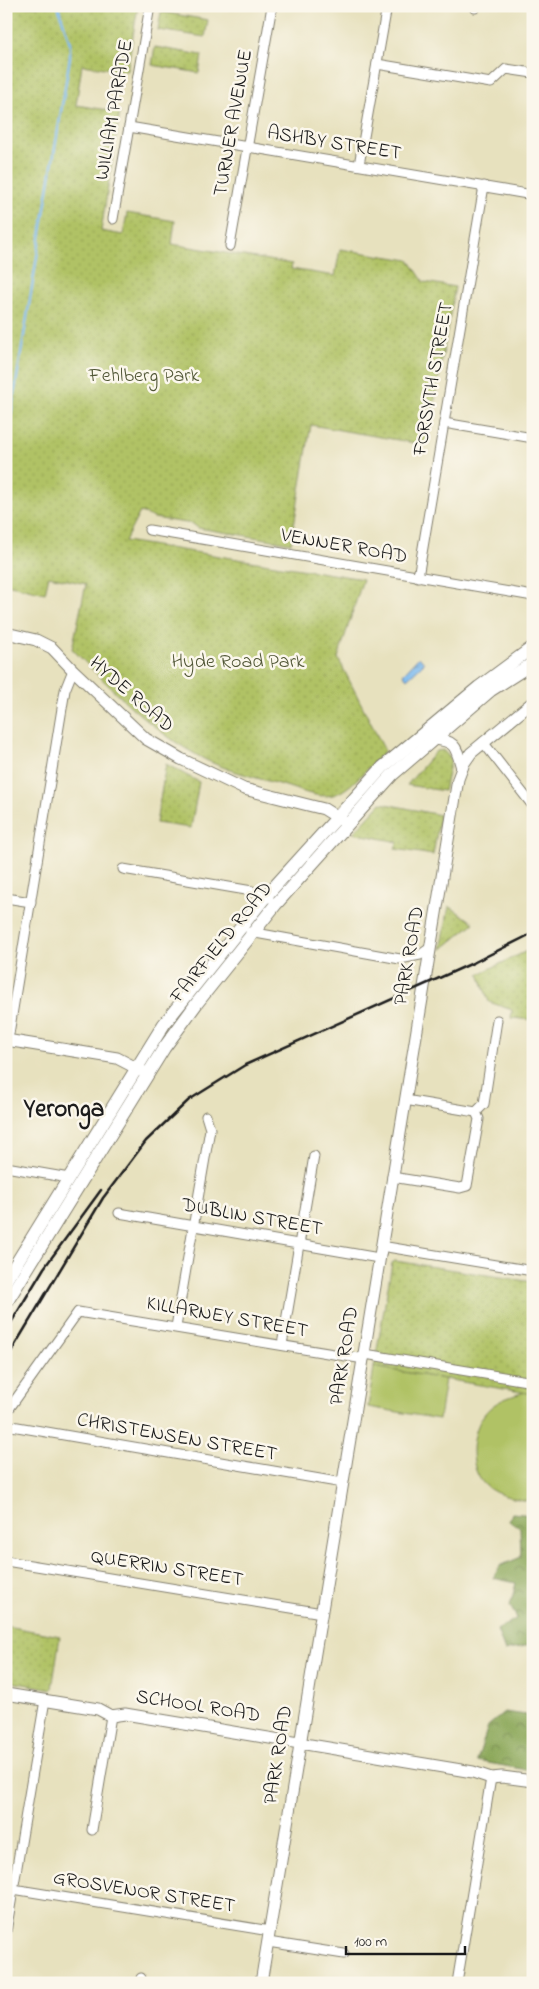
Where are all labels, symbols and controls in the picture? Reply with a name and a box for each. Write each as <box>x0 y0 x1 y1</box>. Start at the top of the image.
street label: WILLIAM PARADE <box>88 38 142 182</box>
street label: TURNER AVENUE <box>207 47 261 199</box>
street label: ASHBY STREET <box>265 119 403 169</box>
street label: FORSYTH STREET <box>406 300 462 459</box>
park label: Fehlberg Park <box>88 362 200 392</box>
street label: VENNER ROAD <box>277 521 410 572</box>
park label: Hyde Road Park <box>171 648 305 677</box>
street label: HYDE ROAD <box>82 650 180 740</box>
street label: FAIRFIELD ROAD <box>163 876 280 1011</box>
street label: PARK ROAD <box>387 904 433 1008</box>
district label: Yeronga <box>23 1092 104 1130</box>
street label: DUBLIN STREET <box>178 1191 325 1245</box>
street label: KILLARNEY STREET <box>144 1290 310 1346</box>
street label: PARK ROAD <box>323 1304 367 1408</box>
street label: CHRISTENSEN STREET <box>75 1406 279 1470</box>
street label: QUERRIN STREET <box>89 1543 245 1595</box>
street label: SCHOOL ROAD <box>134 1683 262 1731</box>
street label: PARK ROAD <box>257 1703 301 1807</box>
street label: GROSVENOR STREET <box>51 1864 237 1922</box>
scale bar <box>346 1924 465 1956</box>
text: 100 m <box>354 1931 387 1953</box>

